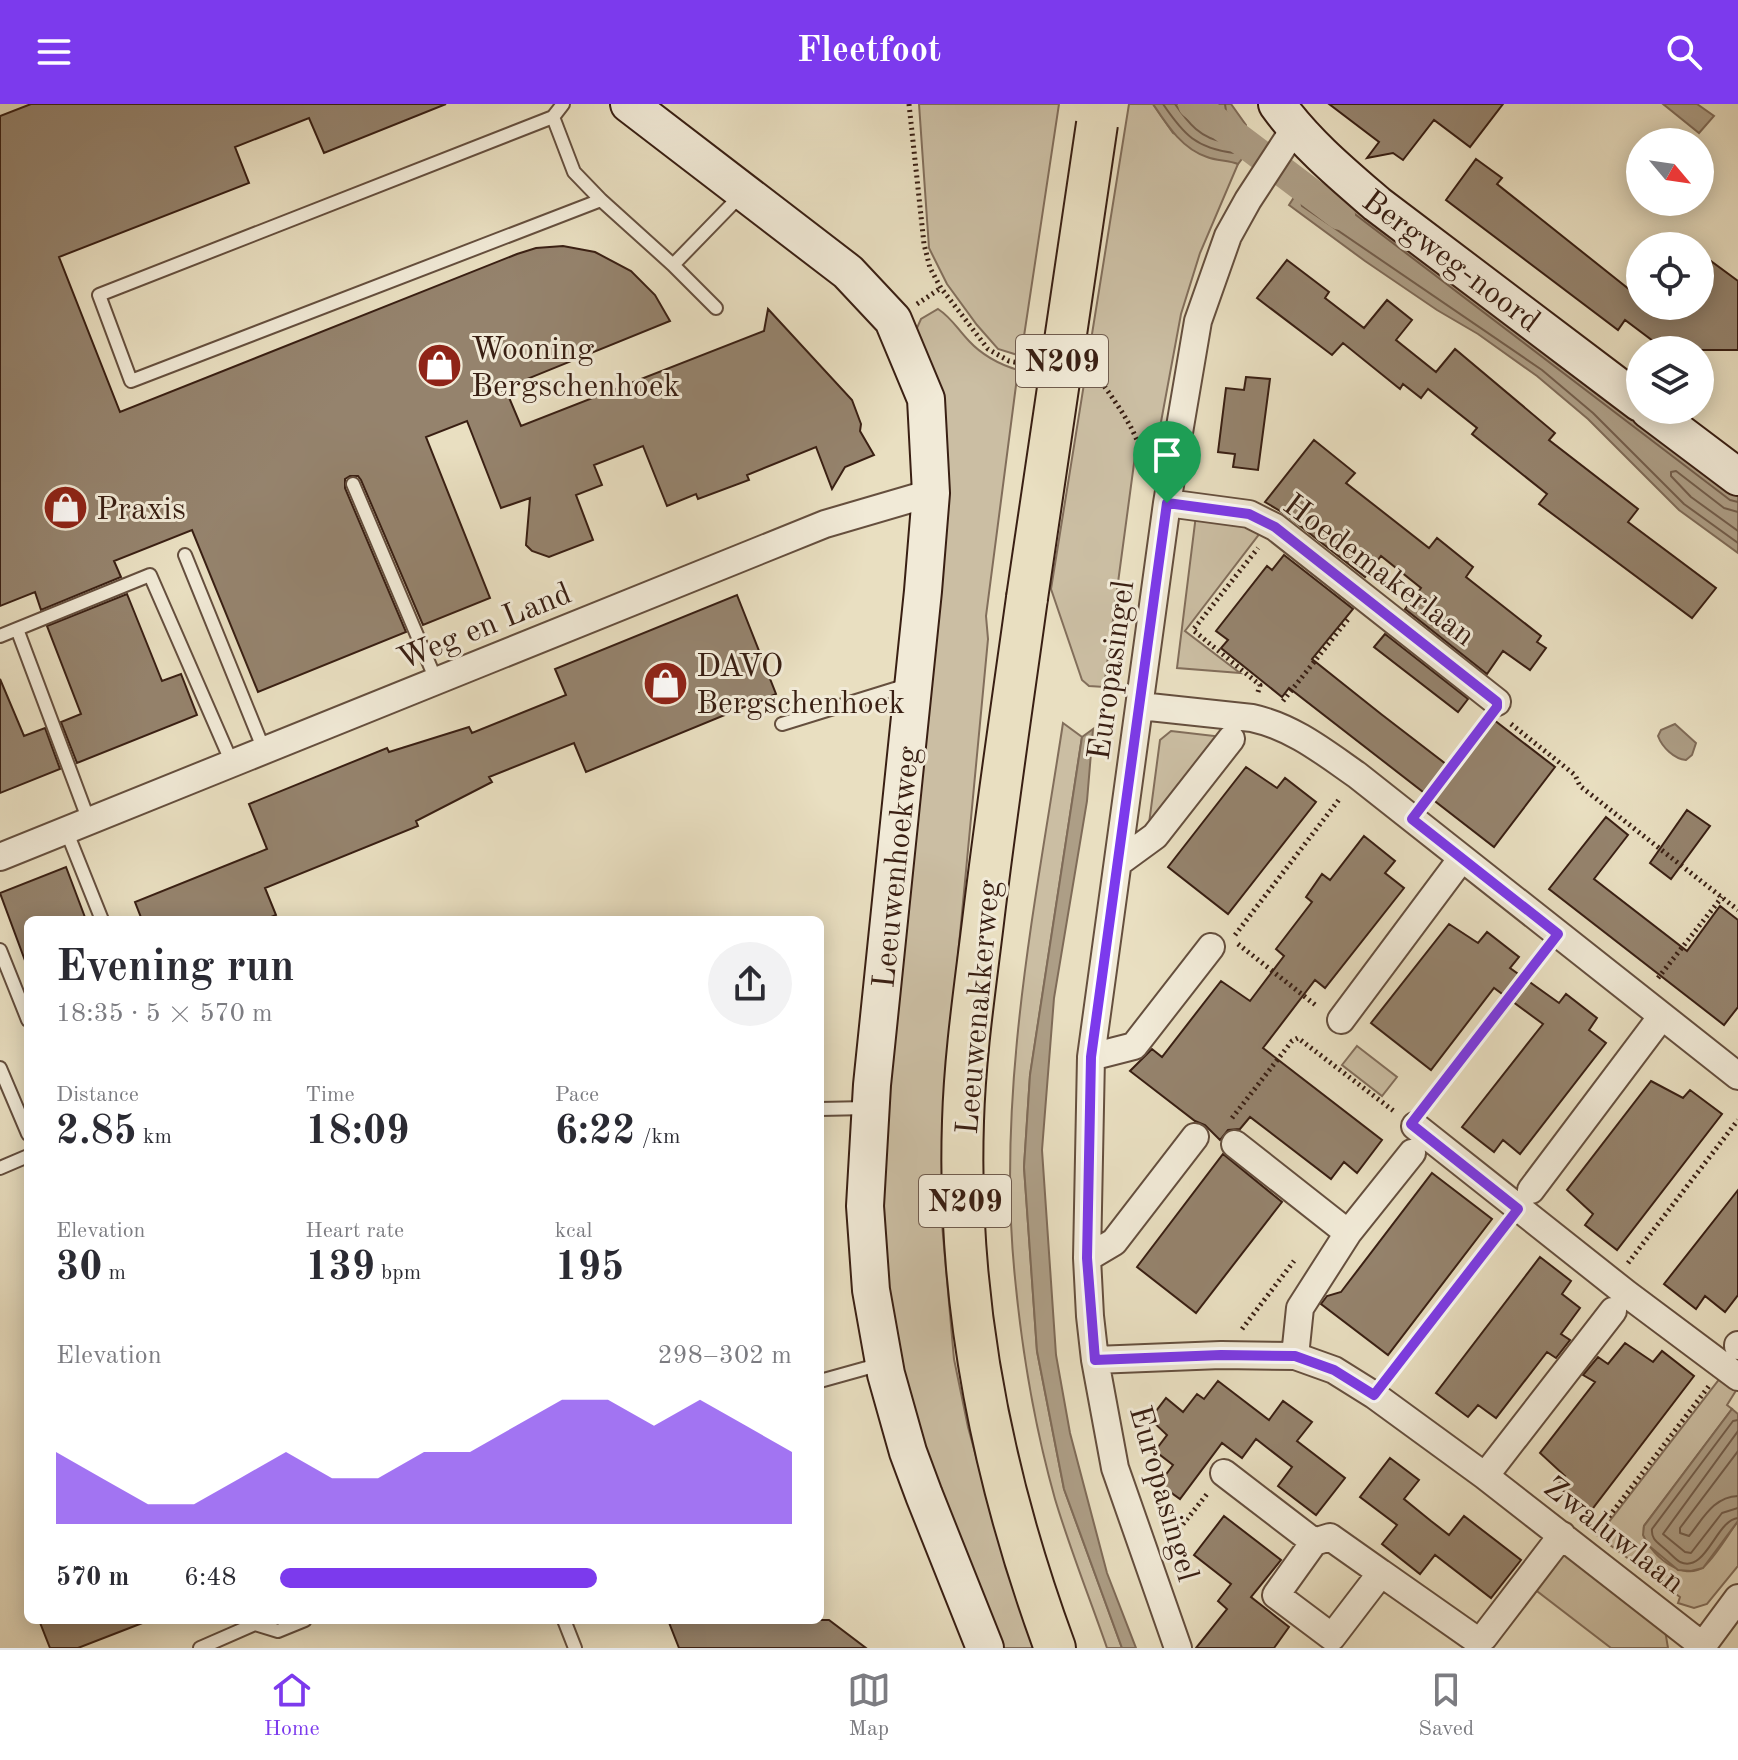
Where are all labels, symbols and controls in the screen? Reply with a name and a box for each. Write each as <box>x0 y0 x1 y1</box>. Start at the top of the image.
icon: menu <box>32 30 76 74</box>
icon: search <box>1662 30 1706 74</box>
text: Fleetfoot <box>797 34 941 70</box>
north arrow <box>1626 128 1714 216</box>
map controls <box>1626 128 1714 424</box>
street label: Bergweg-noord <box>1355 185 1545 339</box>
button: locate <box>1626 232 1714 320</box>
place label: Wooning Bergschenhoek <box>471 335 680 404</box>
road number: N209 <box>1016 335 1108 387</box>
button: layers <box>1626 336 1714 424</box>
shop icon: Wooning Bergschenhoek <box>416 342 464 390</box>
pin <box>1133 421 1201 503</box>
icon: arrive <box>1145 433 1189 477</box>
shop icon: Praxis <box>41 484 89 532</box>
street label: Hoedemakerlaan <box>1277 489 1480 654</box>
place label: Praxis <box>96 495 186 527</box>
street label: Weg en Land <box>394 578 577 677</box>
street label: Europasingel <box>1085 579 1141 762</box>
place label: DAVO Bergschenhoek <box>696 652 905 721</box>
shop icon: DAVO Bergschenhoek <box>641 659 689 707</box>
street label: Leeuwenhoekweg <box>869 745 927 990</box>
street label: Leeuwenakkerweg <box>953 879 1007 1136</box>
button: share <box>708 942 792 1026</box>
text: Evening run <box>56 946 294 990</box>
text: 18:35 · 5 × 570 m <box>56 1001 273 1027</box>
text: Distance <box>56 1084 139 1106</box>
text: Time <box>305 1084 355 1106</box>
text: Pace <box>555 1084 599 1106</box>
text: 2.85 <box>56 1113 137 1153</box>
text: 18:09 <box>305 1113 409 1153</box>
text: 6:22 <box>555 1113 635 1153</box>
text: km <box>137 1126 172 1148</box>
text: /km <box>635 1126 680 1148</box>
road number: N209 <box>919 1175 1011 1227</box>
text: Elevation <box>56 1220 146 1242</box>
text: Heart rate <box>305 1220 404 1242</box>
text: kcal <box>555 1220 593 1242</box>
text: 30 <box>56 1249 102 1289</box>
text: 139 <box>305 1249 375 1289</box>
text: 195 <box>555 1249 624 1289</box>
text: m <box>102 1262 126 1284</box>
text: bpm <box>375 1262 421 1284</box>
text: Elevation <box>56 1343 162 1369</box>
text: 298–302 m <box>657 1343 792 1369</box>
street label: Europasingel <box>1122 1402 1202 1585</box>
street label: Zwaluwlaan <box>1537 1472 1689 1601</box>
text: 570 m <box>56 1565 129 1591</box>
text: 6:48 <box>184 1565 237 1591</box>
tab: Home <box>264 1668 320 1743</box>
tab: Map <box>847 1668 891 1743</box>
tab: Saved <box>1418 1668 1474 1743</box>

